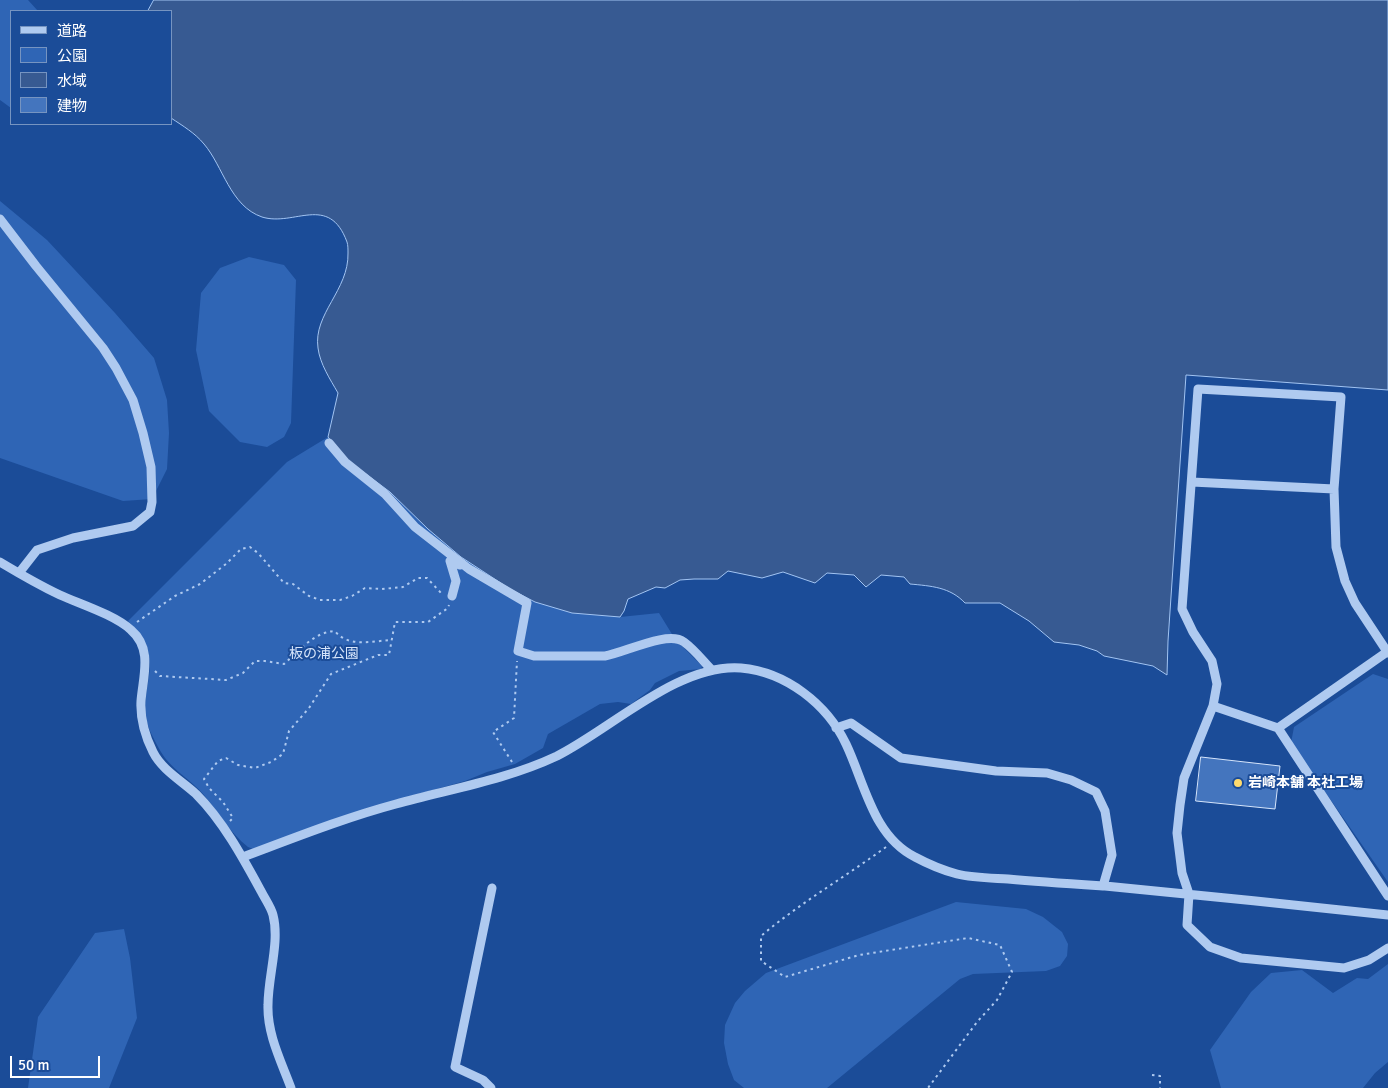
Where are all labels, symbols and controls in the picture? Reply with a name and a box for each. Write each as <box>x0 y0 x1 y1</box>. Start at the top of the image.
legend <box>10 10 172 125</box>
text: 道路 <box>57 22 87 40</box>
text: 公園 <box>57 47 87 65</box>
text: 水域 <box>57 72 87 90</box>
text: 建物 <box>57 97 87 115</box>
park label: 板の浦公園 <box>289 646 359 662</box>
place label: 岩崎本舗 本社工場 <box>1248 775 1363 791</box>
marker: 岩崎本舗 本社工場 <box>1232 777 1244 789</box>
scale bar <box>12 1046 102 1078</box>
text: 50 m <box>18 1056 49 1074</box>

